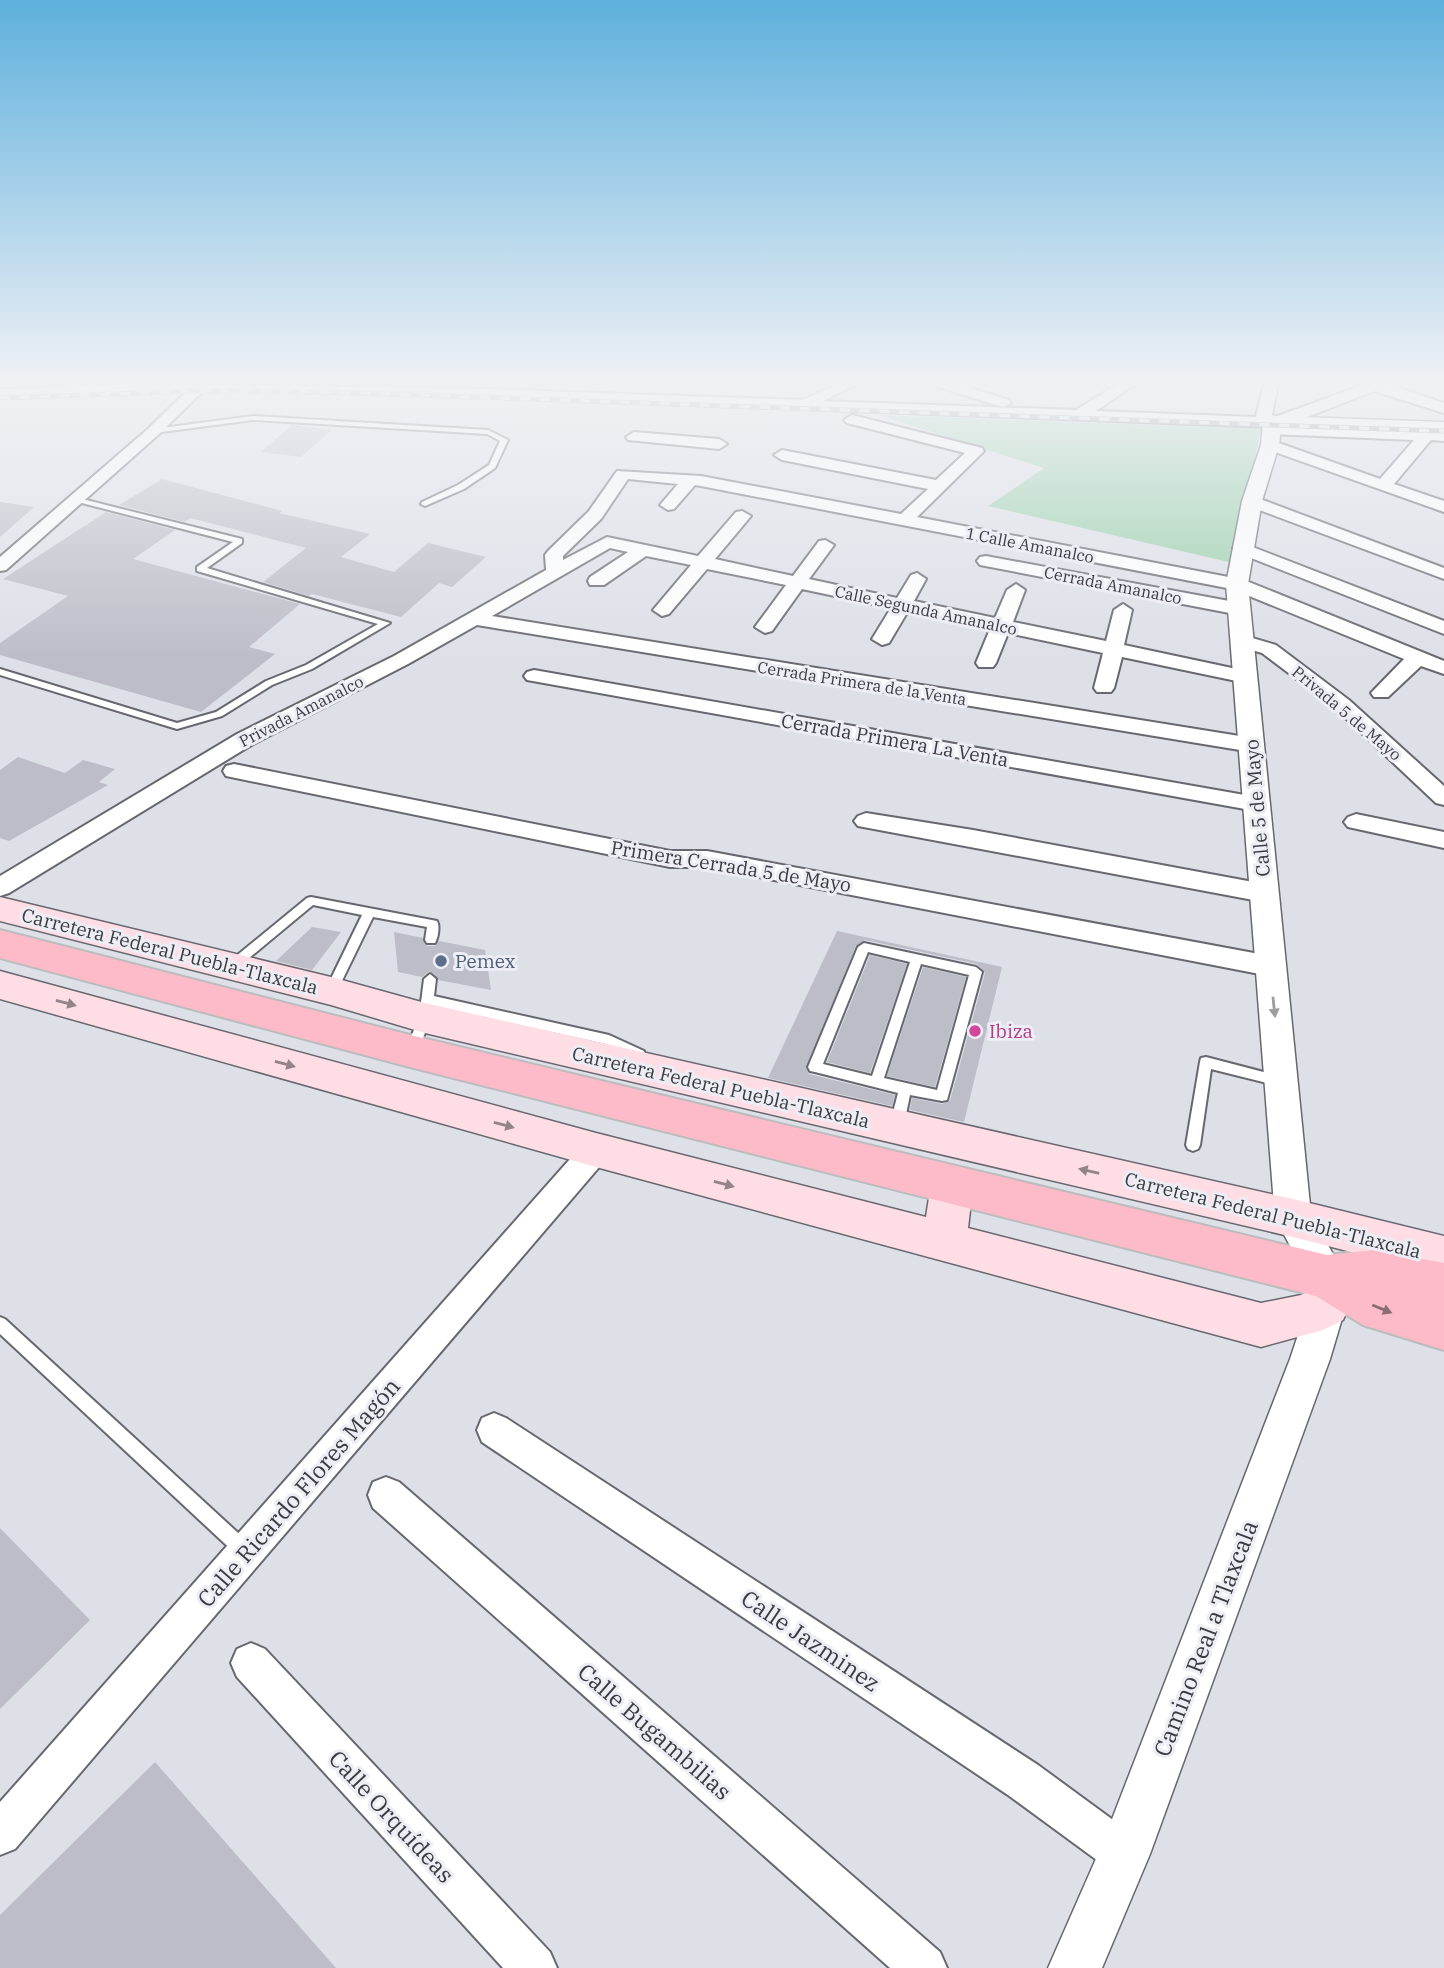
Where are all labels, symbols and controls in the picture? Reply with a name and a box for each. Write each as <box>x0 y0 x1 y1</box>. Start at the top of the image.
street label: 1 Calle Amanalco <box>964 523 1096 567</box>
street label: Cerrada Amanalco <box>1043 562 1183 608</box>
street label: Calle Segunda Amanalco <box>833 581 1019 639</box>
street label: Cerrada Primera de la Venta <box>756 657 968 709</box>
street label: Privada 5 de Mayo <box>1288 661 1406 765</box>
street label: Privada Amanalco <box>235 671 367 751</box>
street label: Cerrada Primera La Venta <box>779 708 1011 772</box>
street label: Calle 5 de Mayo <box>1239 738 1275 878</box>
street label: Primera Cerrada 5 de Mayo <box>609 835 853 897</box>
street label: Carretera Federal Puebla-Tlaxcala <box>19 903 321 999</box>
place label: Pemex <box>455 949 516 973</box>
marker: Pemex <box>433 953 449 969</box>
one-way arrow <box>1269 997 1280 1019</box>
one-way arrow <box>56 999 77 1009</box>
place label: Ibiza <box>989 1019 1033 1043</box>
marker: Ibiza <box>967 1023 983 1039</box>
street label: Carretera Federal Puebla-Tlaxcala <box>570 1041 872 1133</box>
one-way arrow <box>274 1059 296 1070</box>
one-way arrow <box>493 1120 515 1131</box>
one-way arrow <box>1078 1165 1100 1176</box>
street label: Carretera Federal Puebla-Tlaxcala <box>1122 1167 1424 1263</box>
one-way arrow <box>713 1179 735 1190</box>
one-way arrow <box>1372 1303 1393 1314</box>
street label: Calle Ricardo Flores Magón <box>190 1371 406 1613</box>
street label: Camino Real a Tlaxcala <box>1146 1516 1264 1760</box>
street label: Calle Jazminez <box>736 1583 886 1697</box>
street label: Calle Bugambilias <box>572 1656 738 1806</box>
street label: Calle Orquídeas <box>323 1743 461 1889</box>

